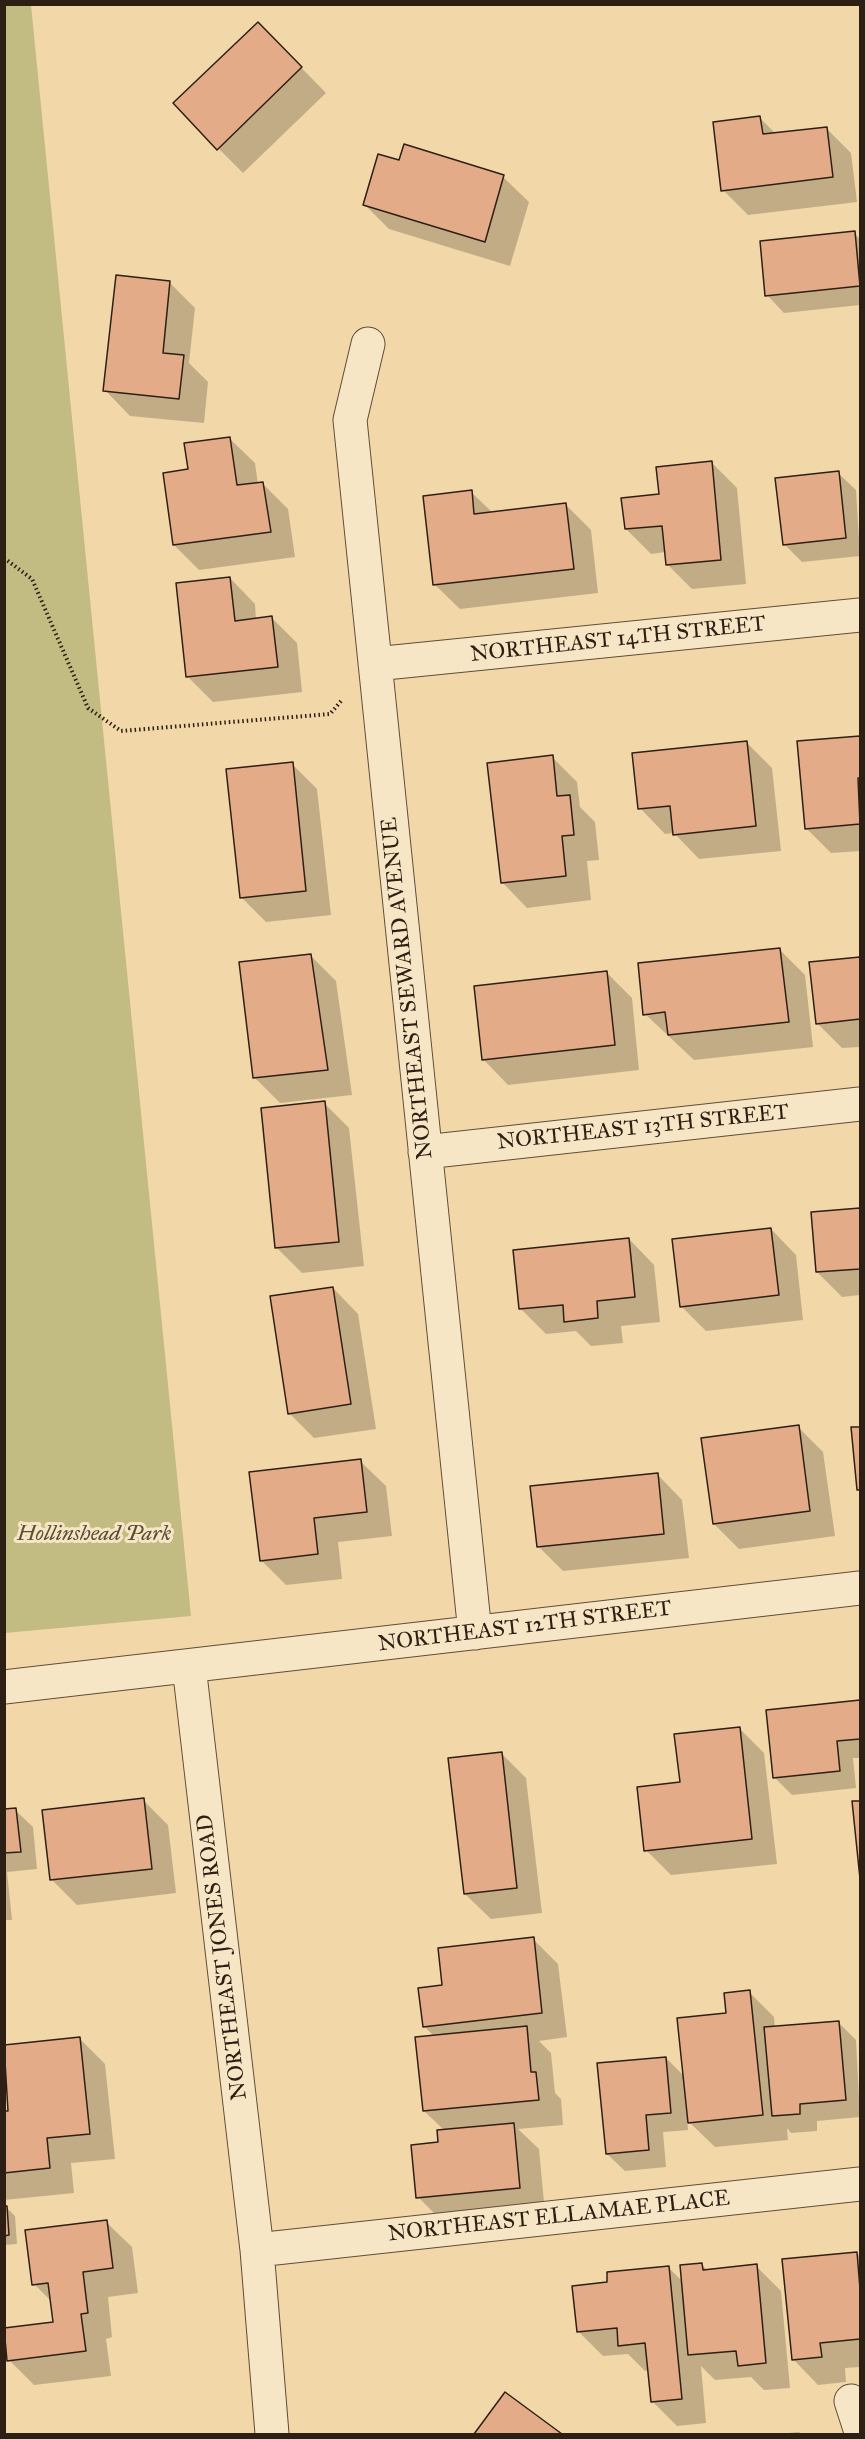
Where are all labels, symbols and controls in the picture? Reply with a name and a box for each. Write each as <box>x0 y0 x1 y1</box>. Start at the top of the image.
street label: NORTHEAST 14TH STREET <box>469 611 767 669</box>
street label: NORTHEAST SEWARD AVENUE <box>377 816 439 1160</box>
street label: NORTHEAST 13TH STREET <box>496 1100 790 1156</box>
park label: Hollinshead Park <box>17 1522 171 1548</box>
street label: NORTHEAST 12TH STREET <box>377 1596 673 1658</box>
street label: NORTHEAST JONES ROAD <box>192 1813 254 2101</box>
street label: NORTHEAST ELLAMAE PLACE <box>387 2186 731 2248</box>

